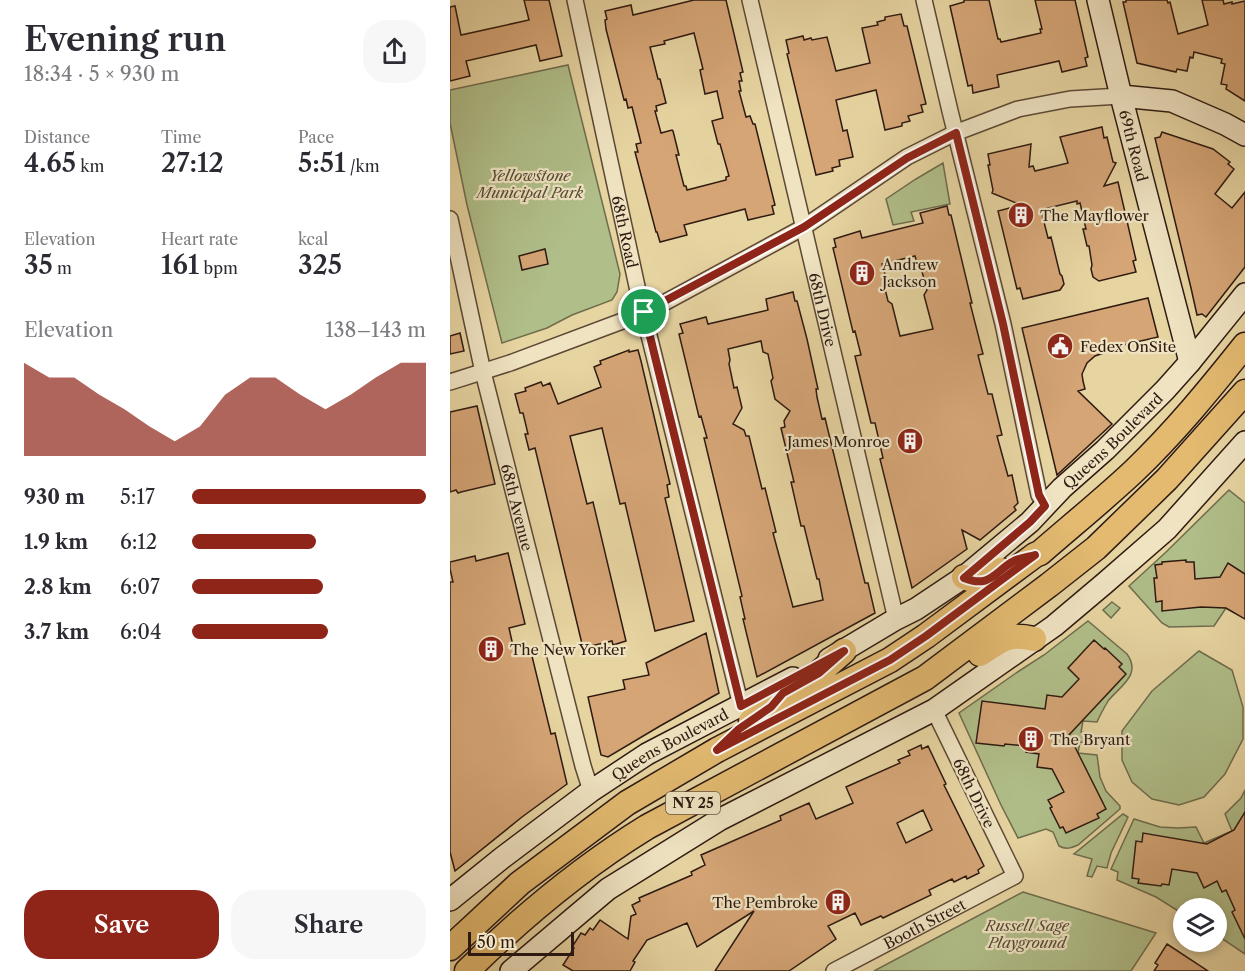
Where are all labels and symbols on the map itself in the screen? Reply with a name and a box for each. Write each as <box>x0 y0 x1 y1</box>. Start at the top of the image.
street label: 69th Road <box>1115 108 1152 184</box>
park label: Yellowstone Municipal Park <box>475 166 583 202</box>
street label: 68th Road <box>608 194 642 270</box>
building icon: The Mayflower <box>1006 200 1036 230</box>
place label: The Mayflower <box>1040 206 1150 225</box>
place label: Andrew Jackson <box>880 255 939 291</box>
building icon: Andrew Jackson <box>847 258 877 288</box>
street label: 68th Drive <box>805 271 841 348</box>
pin <box>618 286 669 337</box>
public building icon: Fedex OnSite <box>1045 331 1075 361</box>
place label: Fedex OnSite <box>1080 337 1176 356</box>
street label: Queens Boulevard <box>1059 389 1166 493</box>
building icon: James Monroe <box>895 426 925 456</box>
place label: James Monroe <box>785 432 890 451</box>
street label: 68th Avenue <box>497 462 537 553</box>
building icon: The New Yorker <box>476 634 506 664</box>
place label: The New Yorker <box>510 640 627 659</box>
street label: Queens Boulevard <box>608 704 731 784</box>
building icon: The Bryant <box>1016 724 1046 754</box>
place label: The Bryant <box>1050 730 1131 749</box>
street label: 68th Drive <box>949 755 999 831</box>
road number: NY 25 <box>666 792 720 814</box>
building icon: The Pembroke <box>823 887 853 917</box>
place label: The Pembroke <box>712 893 818 912</box>
street label: Booth Street <box>880 894 969 953</box>
park label: Russell Sage Playground <box>984 916 1070 952</box>
scale bar <box>468 929 574 956</box>

